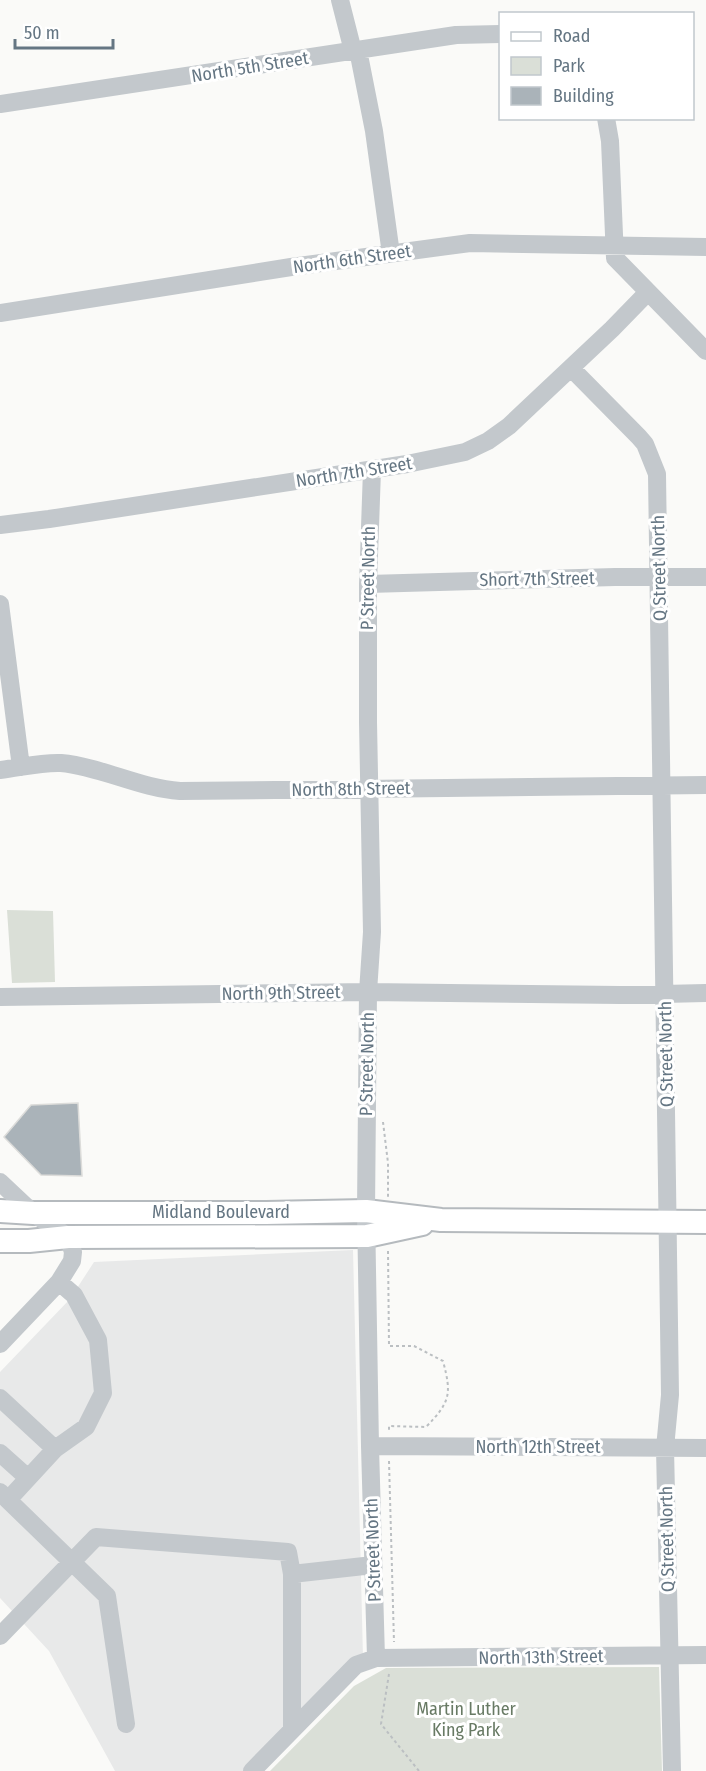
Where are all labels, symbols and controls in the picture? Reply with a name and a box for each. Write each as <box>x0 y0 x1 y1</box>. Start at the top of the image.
scale bar <box>15 12 112 50</box>
legend <box>499 12 694 120</box>
text: 50 m <box>24 22 60 44</box>
text: Road <box>553 25 590 47</box>
street label: North 5th Street <box>190 47 310 87</box>
text: Park <box>553 55 586 77</box>
text: Building <box>553 85 614 107</box>
street label: North 6th Street <box>292 240 413 278</box>
street label: North 7th Street <box>294 452 414 492</box>
street label: Q Street North <box>647 515 671 621</box>
street label: P Street North <box>356 526 380 630</box>
street label: Short 7th Street <box>479 567 595 591</box>
street label: North 8th Street <box>291 777 411 801</box>
street label: North 9th Street <box>221 981 341 1005</box>
street label: Q Street North <box>654 1001 678 1107</box>
street label: P Street North <box>355 1012 379 1116</box>
street label: Midland Boulevard <box>152 1201 290 1223</box>
street label: North 12th Street <box>475 1436 601 1458</box>
street label: Q Street North <box>655 1486 679 1592</box>
street label: P Street North <box>360 1498 386 1602</box>
street label: North 13th Street <box>478 1645 604 1669</box>
park label: Martin Luther King Park <box>416 1698 517 1741</box>

